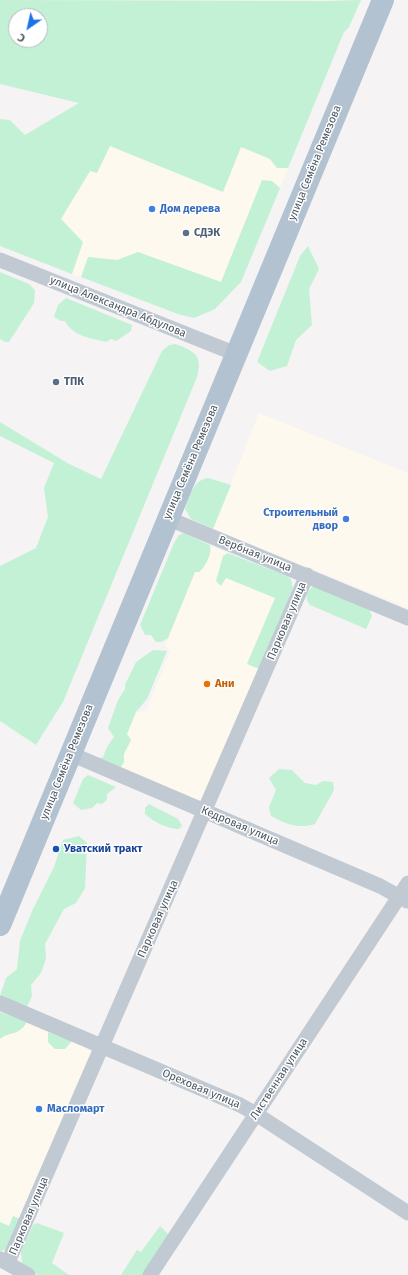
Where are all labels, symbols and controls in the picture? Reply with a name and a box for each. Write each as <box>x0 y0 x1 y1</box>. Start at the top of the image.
north arrow <box>8 8 48 48</box>
text: С <box>15 30 28 45</box>
street label: улица Семёна Ремезова <box>286 103 344 223</box>
place label: Дом дерева <box>160 202 220 216</box>
marker: Дом дерева <box>147 204 157 214</box>
place label: СДЭК <box>194 226 220 240</box>
marker: СДЭК <box>181 228 191 238</box>
street label: улица Александра Абдулова <box>48 274 188 340</box>
place label: ТПК <box>64 375 84 389</box>
marker: ТПК <box>51 377 61 387</box>
street label: улица Семёна Ремезова <box>161 403 221 521</box>
place label: Строительный двор <box>263 506 338 532</box>
marker: Строительный двор <box>341 514 351 524</box>
street label: Вербная улица <box>216 533 294 575</box>
street label: Парковая улица <box>265 580 309 662</box>
place label: Ани <box>215 677 234 691</box>
marker: Ани <box>202 679 212 689</box>
street label: улица Семёна Ремезова <box>38 702 96 822</box>
street label: Кедровая улица <box>199 804 281 848</box>
place label: Уватский тракт <box>64 842 143 856</box>
marker: Уватский тракт <box>51 844 61 854</box>
street label: Парковая улица <box>135 878 181 960</box>
street label: Лиственная улица <box>248 1036 310 1122</box>
street label: Ореховая улица <box>160 1067 242 1111</box>
place label: Масломарт <box>47 1102 105 1116</box>
marker: Масломарт <box>34 1104 44 1114</box>
street label: Парковая улица <box>7 1175 51 1257</box>

